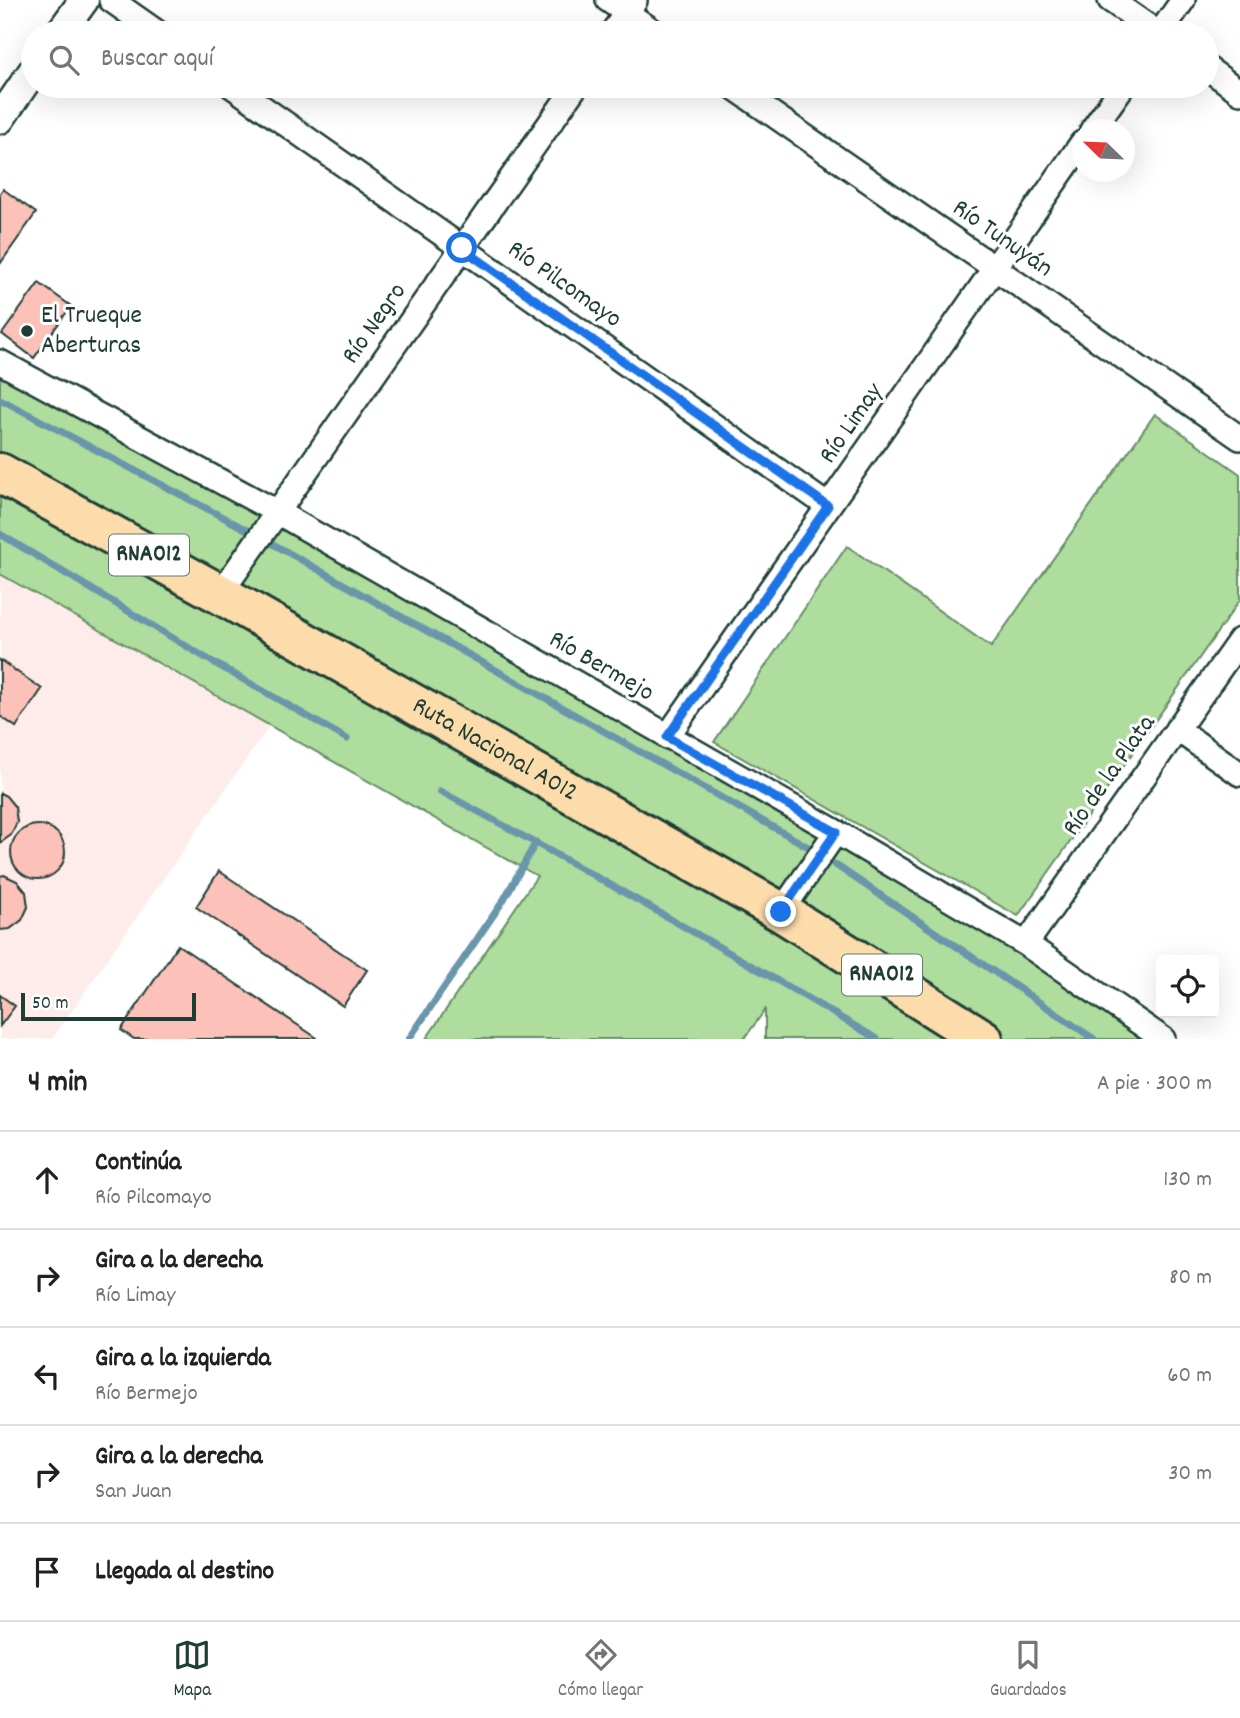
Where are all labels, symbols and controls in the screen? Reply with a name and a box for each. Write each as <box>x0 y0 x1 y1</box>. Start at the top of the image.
search box <box>21 21 1219 98</box>
icon: search <box>45 41 83 79</box>
text: Buscar aquí <box>101 41 213 78</box>
north arrow <box>1072 119 1135 182</box>
street label: Río Tunuyán <box>944 191 1060 287</box>
route start <box>446 232 477 263</box>
street label: Río Pilcomayo <box>499 232 629 338</box>
street label: Río Negro <box>334 276 416 372</box>
place label: El Trueque Aberturas <box>41 298 142 365</box>
marker: El Trueque Aberturas <box>19 323 35 339</box>
street label: Río Limay <box>811 376 894 472</box>
road number: RNA012 <box>109 534 189 576</box>
street label: Río Bermejo <box>541 622 661 712</box>
street label: Ruta Nacional A012 <box>405 688 585 812</box>
street label: Río de la Plata <box>1054 707 1166 844</box>
route end <box>765 896 796 927</box>
road number: RNA012 <box>842 954 922 995</box>
map controls <box>1156 955 1219 1018</box>
button: locate <box>1156 955 1219 1018</box>
scale bar <box>21 990 196 1022</box>
text: 50 m <box>32 991 69 1018</box>
text: 4 min <box>28 1063 87 1106</box>
text: A pie · 300 m <box>1097 1068 1212 1101</box>
text: Continúa <box>95 1145 181 1182</box>
icon: ahead <box>28 1161 66 1199</box>
text: 130 m <box>1163 1164 1212 1197</box>
text: Río Pilcomayo <box>95 1182 212 1215</box>
text: Gira a la derecha <box>95 1243 262 1280</box>
icon: right <box>28 1259 66 1297</box>
text: 80 m <box>1169 1262 1212 1295</box>
text: Río Limay <box>95 1280 175 1313</box>
text: Gira a la izquierda <box>95 1341 271 1378</box>
icon: left <box>28 1357 66 1395</box>
text: 60 m <box>1167 1360 1212 1393</box>
text: Río Bermejo <box>95 1378 198 1411</box>
text: Gira a la derecha <box>95 1439 262 1476</box>
icon: right <box>28 1455 66 1493</box>
text: 30 m <box>1168 1458 1212 1491</box>
text: San Juan <box>95 1476 172 1509</box>
icon: arrive <box>28 1553 66 1591</box>
text: Llegada al destino <box>95 1554 274 1591</box>
tab: Mapa <box>173 1636 211 1705</box>
tab: Cómo llegar <box>558 1636 643 1705</box>
tab: Guardados <box>990 1636 1067 1705</box>

